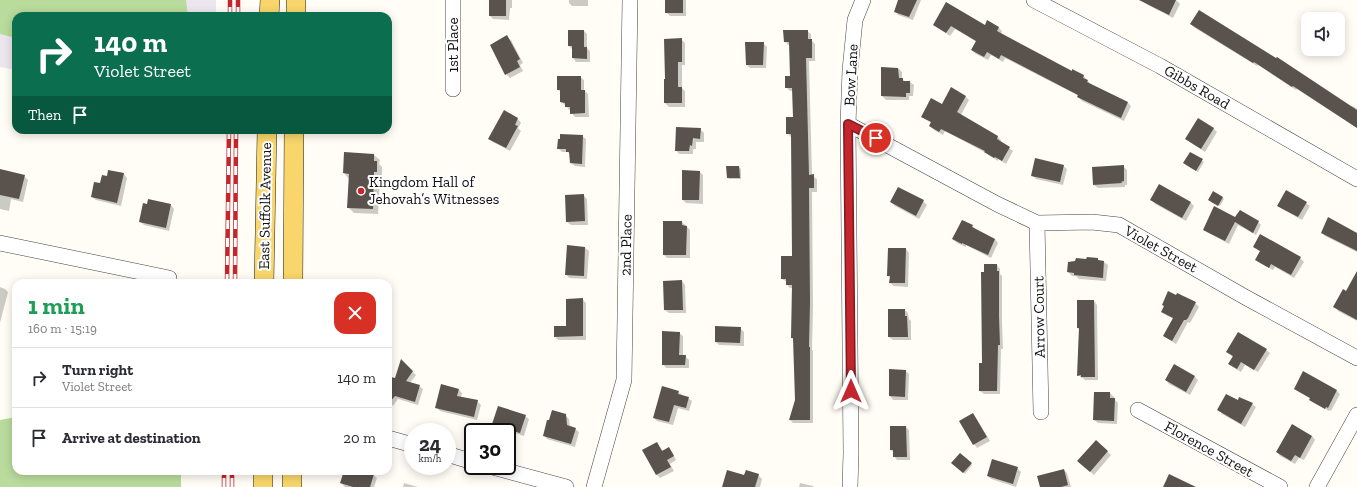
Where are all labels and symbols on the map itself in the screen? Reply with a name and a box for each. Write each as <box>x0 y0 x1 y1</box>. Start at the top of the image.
street label: 1st Place <box>444 17 462 73</box>
street label: Bow Lane <box>840 43 862 107</box>
street label: Gibbs Road <box>1161 61 1234 113</box>
pin <box>859 121 893 155</box>
street label: East Suffolk Avenue <box>255 142 275 270</box>
place label: Kingdom Hall of Jehovah’s Witnesses <box>369 173 499 208</box>
marker: Kingdom Hall of Jehovah’s Witnesses <box>356 186 366 196</box>
street label: 2nd Place <box>616 214 636 276</box>
street label: Violet Street <box>1120 221 1201 277</box>
street label: Arrow Court <box>1029 275 1049 358</box>
position arrow <box>830 370 872 412</box>
street label: Florence Street <box>1161 417 1257 481</box>
speed limit sign: 30 <box>464 423 516 475</box>

